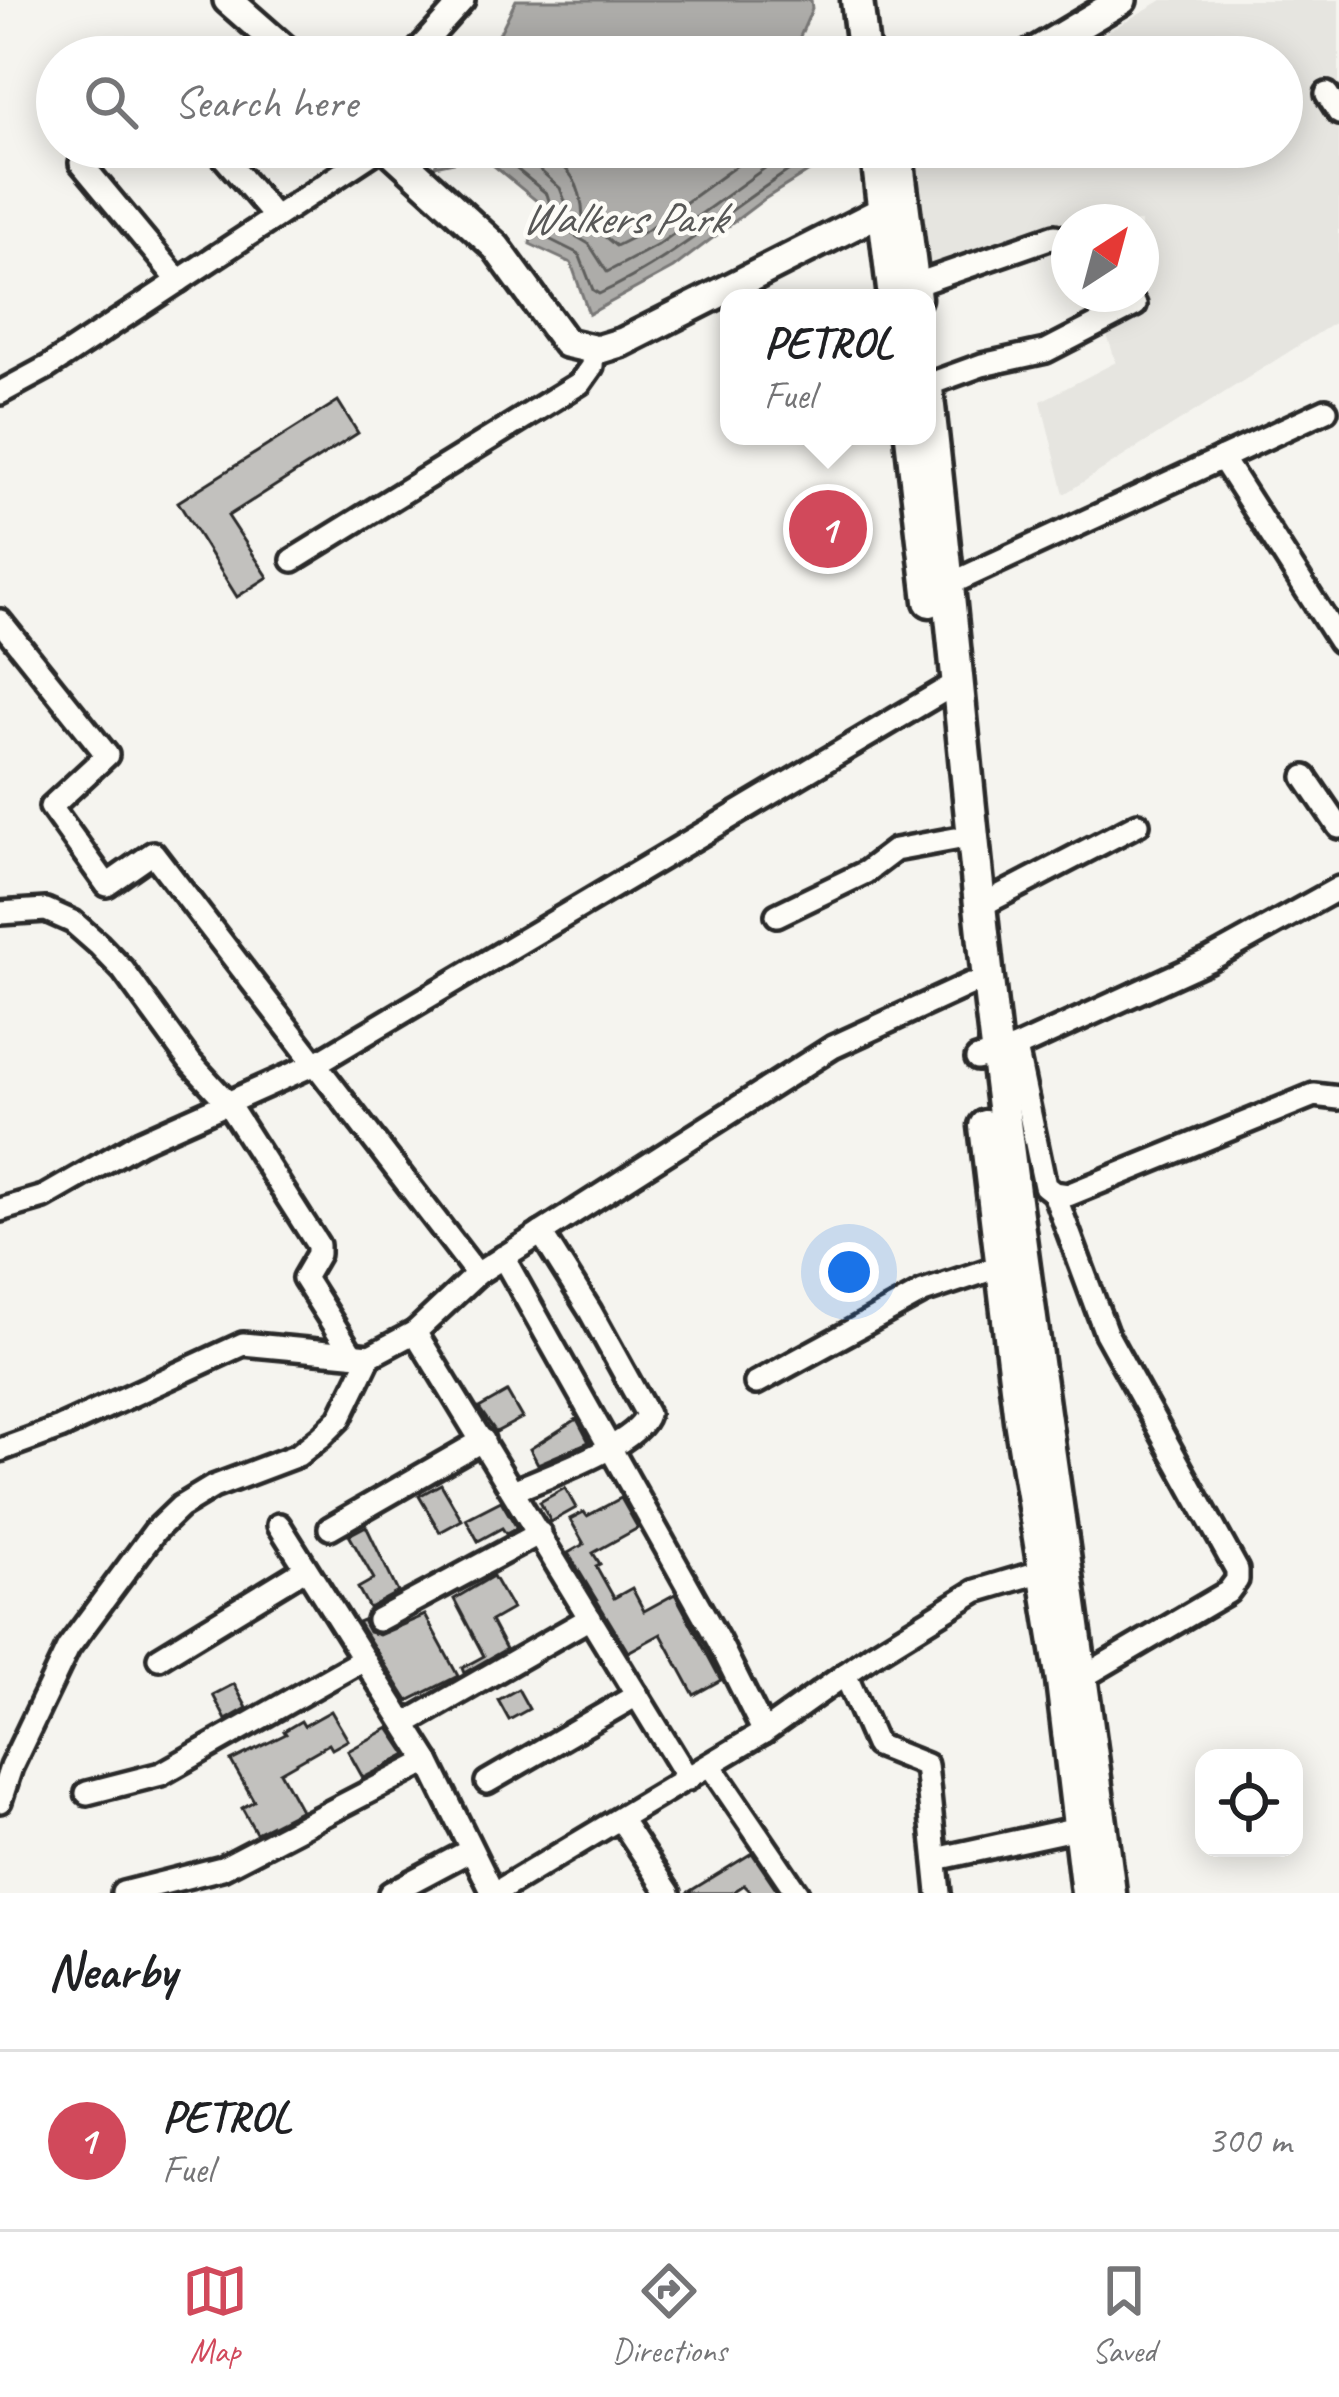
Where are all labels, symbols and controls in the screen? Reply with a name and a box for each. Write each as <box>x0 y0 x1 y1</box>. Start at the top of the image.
search box <box>36 36 1303 168</box>
icon: search <box>78 69 144 135</box>
text: Search here <box>174 74 357 131</box>
water label: Walkers Park <box>521 190 733 247</box>
north arrow <box>1051 204 1159 312</box>
popup <box>720 289 936 445</box>
text: PETROL <box>764 314 892 371</box>
text: Fuel <box>764 371 815 420</box>
pin: 1 <box>789 484 867 574</box>
your location <box>819 1242 879 1302</box>
map controls <box>1195 1749 1303 1857</box>
button: locate <box>1195 1749 1303 1857</box>
text: Nearby <box>48 1939 176 2003</box>
text: PETROL <box>162 2088 291 2145</box>
text: 1 <box>78 2116 96 2165</box>
text: 300 m <box>1207 2116 1291 2165</box>
text: Fuel <box>162 2145 213 2194</box>
tab: Map <box>182 2258 248 2372</box>
tab: Directions <box>612 2258 727 2372</box>
tab: Saved <box>1091 2258 1157 2372</box>

